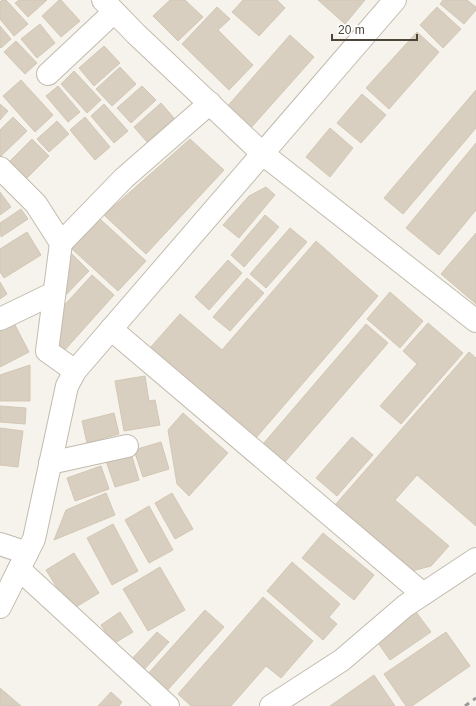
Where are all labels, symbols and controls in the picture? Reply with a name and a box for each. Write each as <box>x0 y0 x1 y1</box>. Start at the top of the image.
scale bar <box>332 16 417 42</box>
text: 20 m <box>338 23 365 37</box>

